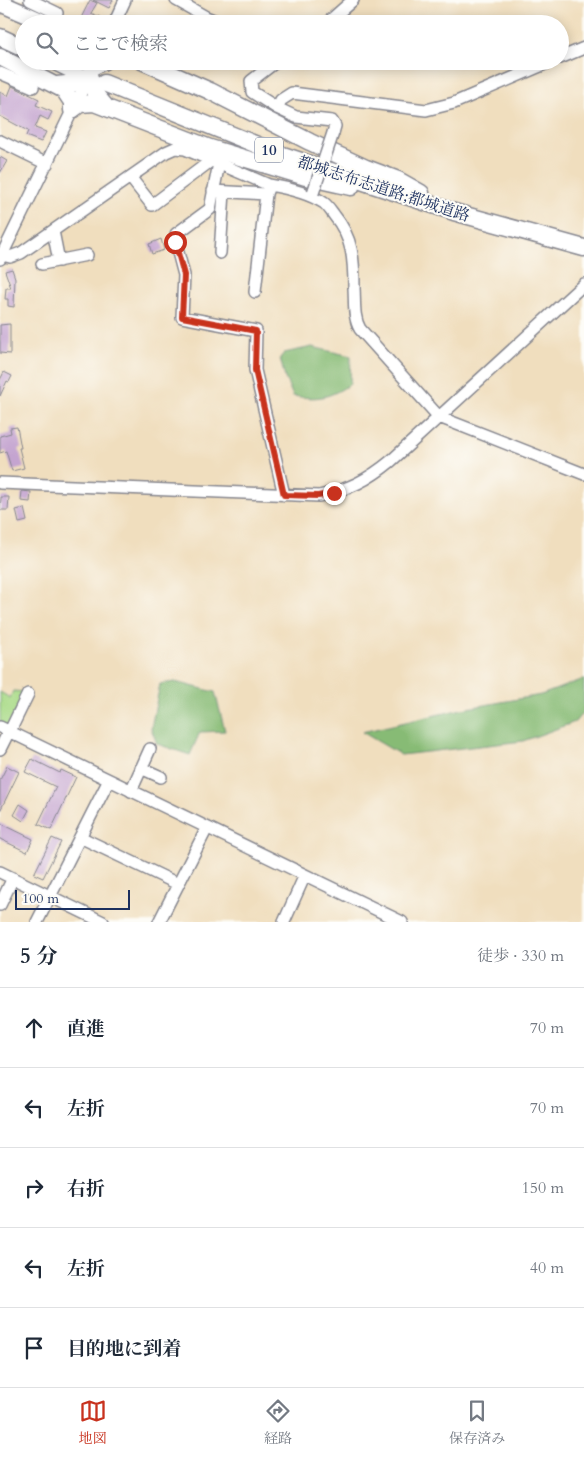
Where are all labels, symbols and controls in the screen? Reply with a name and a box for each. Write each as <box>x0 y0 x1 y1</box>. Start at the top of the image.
search box <box>15 15 569 70</box>
icon: search <box>33 29 61 57</box>
text: ここで検索 <box>73 31 168 57</box>
road number: 10 <box>255 138 283 162</box>
street label: 都城志布志道路;都城道路 <box>295 151 473 227</box>
route start <box>164 231 187 254</box>
route end <box>323 482 346 505</box>
scale bar <box>15 887 130 910</box>
text: 100 m <box>22 889 59 908</box>
text: 5 分 <box>20 942 57 971</box>
text: 徒歩 · 330 m <box>477 945 564 967</box>
icon: ahead <box>20 1014 48 1042</box>
text: 直進 <box>67 1016 105 1042</box>
text: 70 m <box>530 1017 564 1039</box>
icon: left <box>20 1094 48 1122</box>
text: 左折 <box>67 1096 105 1122</box>
text: 70 m <box>530 1097 564 1119</box>
icon: right <box>20 1174 48 1202</box>
text: 右折 <box>67 1176 105 1202</box>
text: 150 m <box>522 1177 564 1199</box>
icon: left <box>20 1254 48 1282</box>
text: 左折 <box>67 1256 105 1282</box>
text: 40 m <box>530 1257 564 1279</box>
icon: arrive <box>20 1334 48 1362</box>
text: 目的地に到着 <box>67 1336 181 1362</box>
tab: 地図 <box>79 1397 107 1448</box>
tab: 経路 <box>264 1397 292 1448</box>
tab: 保存済み <box>449 1397 505 1448</box>

